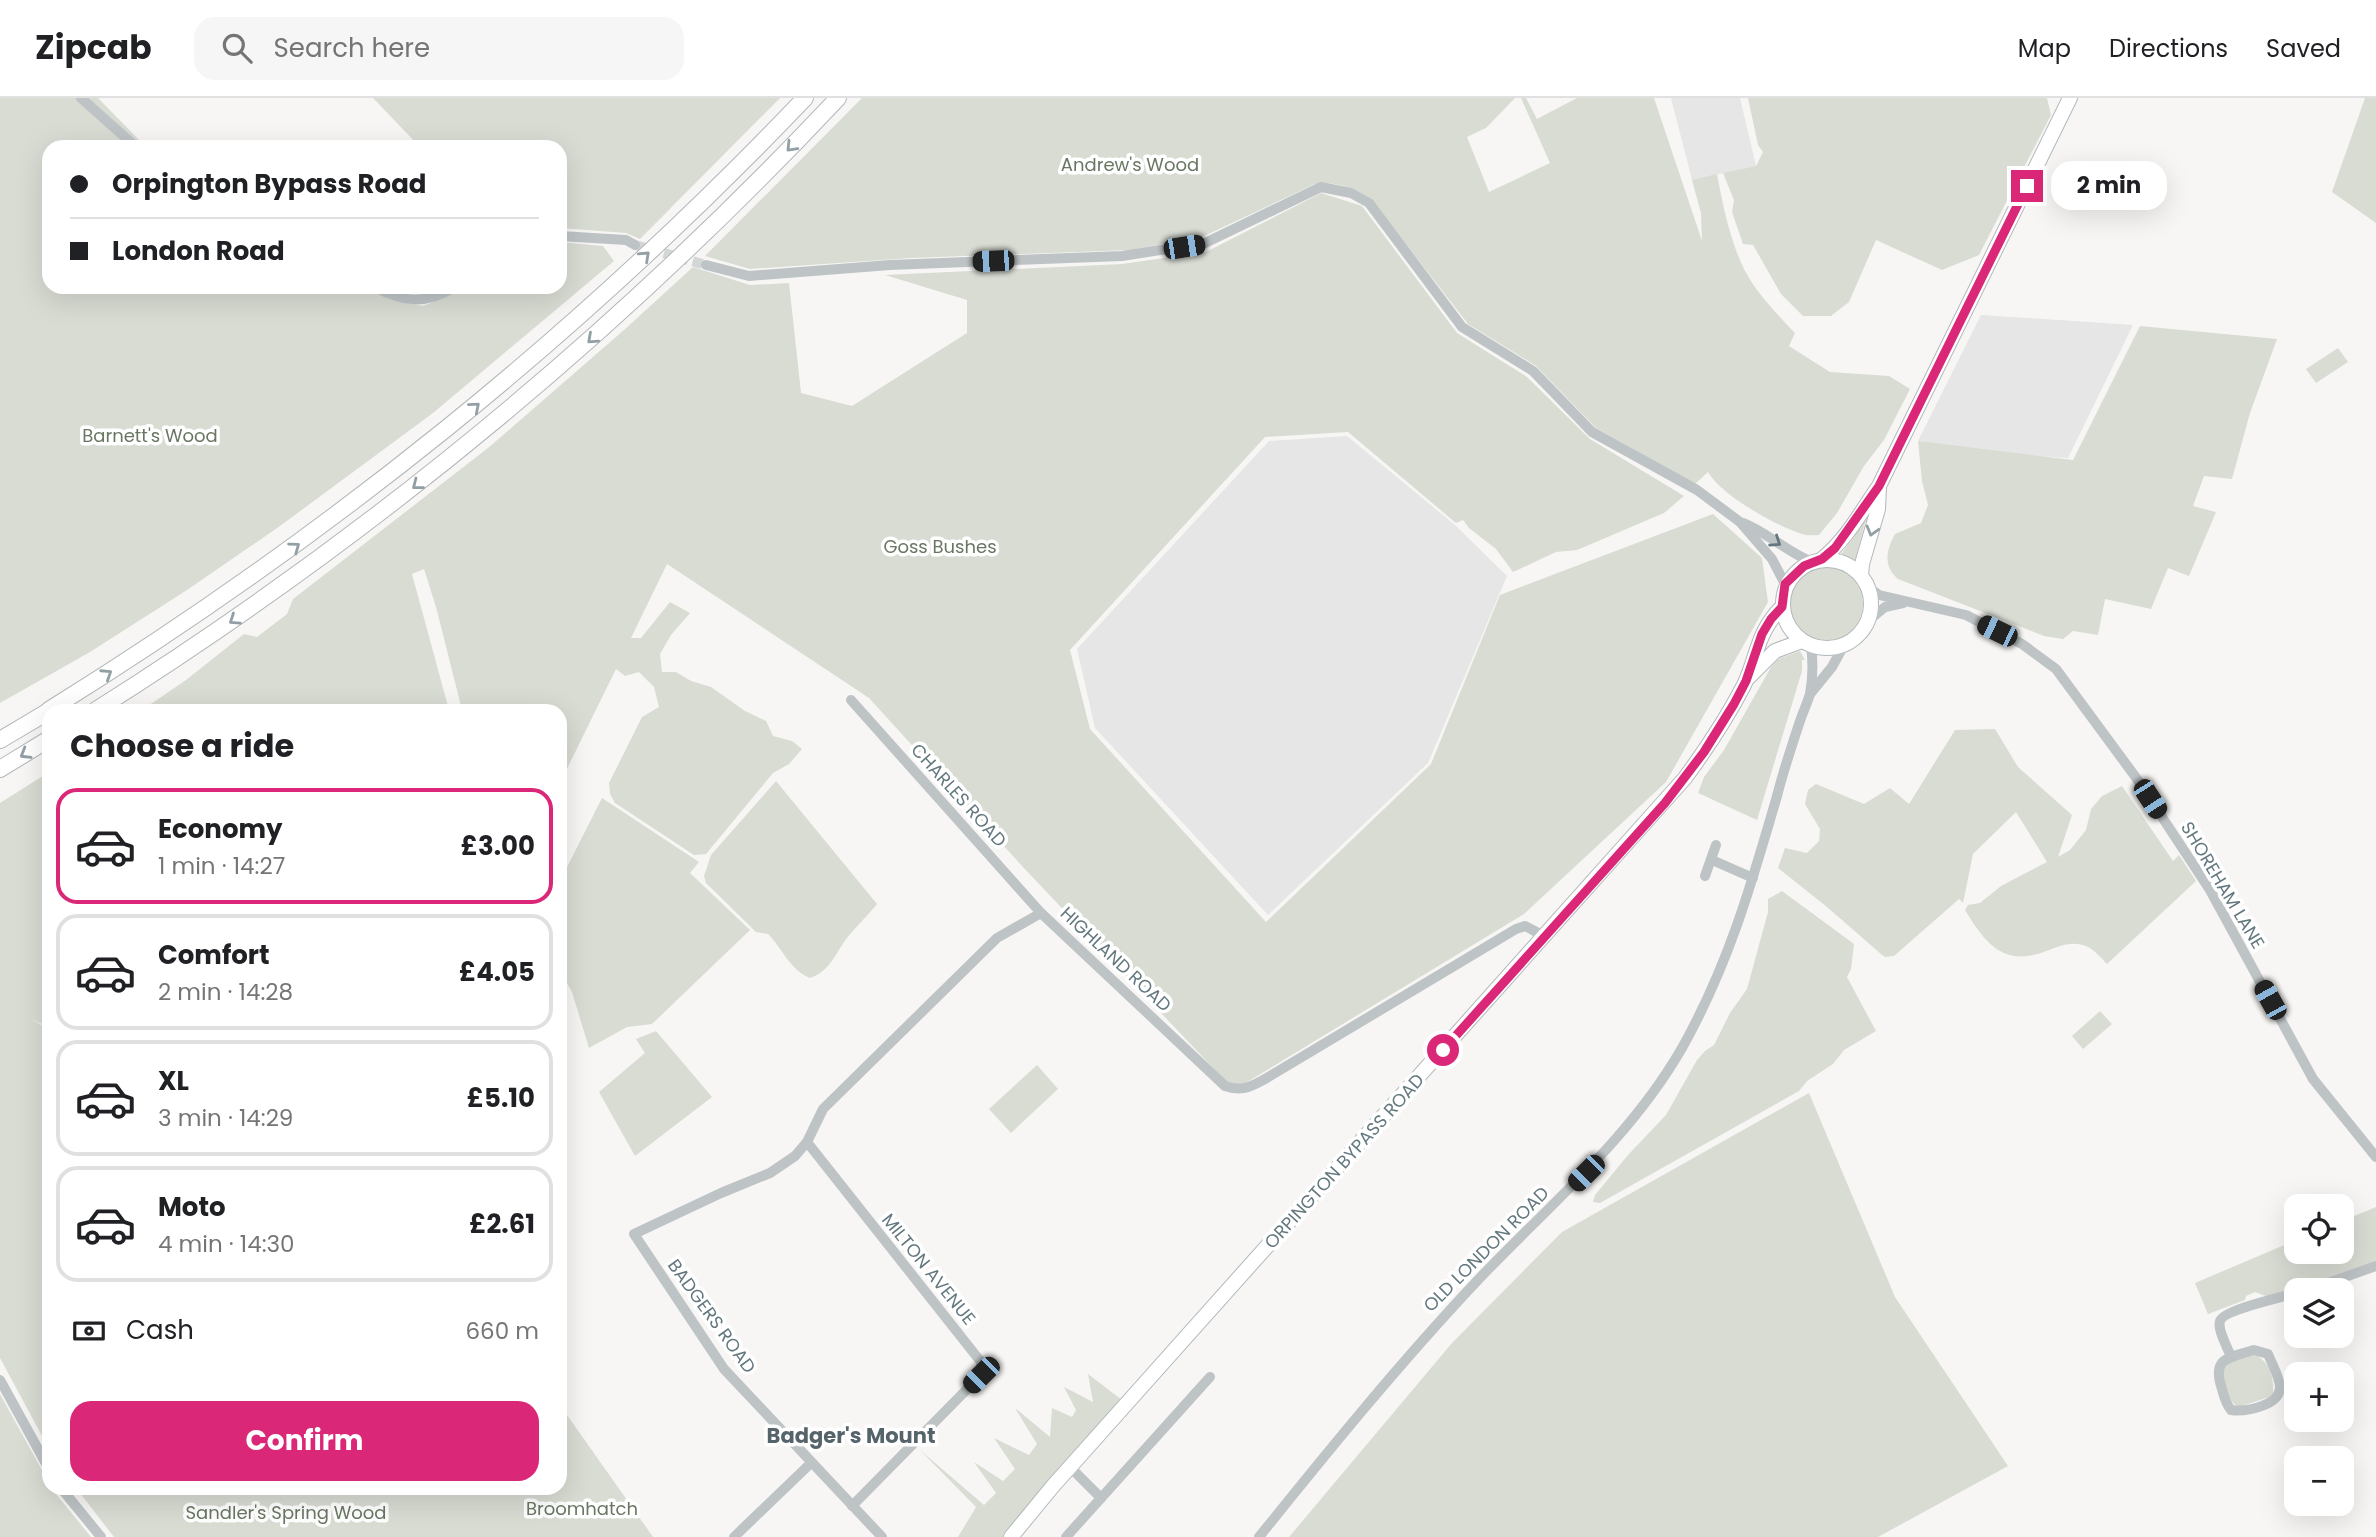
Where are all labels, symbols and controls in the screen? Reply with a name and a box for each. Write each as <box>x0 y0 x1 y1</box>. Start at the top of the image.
search box <box>194 17 684 80</box>
text: Zipcab <box>35 24 152 71</box>
icon: search <box>218 29 256 67</box>
text: Search here <box>274 30 430 66</box>
text: Map <box>2018 32 2071 65</box>
text: Directions <box>2109 32 2228 65</box>
text: Saved <box>2266 32 2341 65</box>
one-way arrow <box>787 139 800 152</box>
park label: Andrew's Wood <box>1061 152 1199 177</box>
callout: 2 min <box>2052 162 2167 210</box>
text: Orpington Bypass Road <box>112 166 426 202</box>
text: 2 min <box>2077 169 2141 201</box>
route end <box>2011 170 2043 202</box>
text: London Road <box>112 233 285 269</box>
car <box>1162 233 1207 261</box>
car <box>972 250 1015 272</box>
one-way arrow <box>637 252 650 264</box>
one-way arrow <box>587 331 600 343</box>
one-way arrow <box>467 402 479 415</box>
park label: Barnett's Wood <box>82 423 218 448</box>
one-way arrow <box>413 476 425 489</box>
one-way arrow <box>1865 525 1880 537</box>
park label: Goss Bushes <box>883 534 997 559</box>
one-way arrow <box>1768 534 1781 546</box>
one-way arrow <box>287 542 300 555</box>
one-way arrow <box>229 612 242 624</box>
car <box>1974 612 2021 650</box>
one-way arrow <box>99 670 112 683</box>
text: Choose a ride <box>70 723 294 768</box>
street label: CHARLES ROAD <box>906 738 1012 852</box>
one-way arrow <box>19 746 32 759</box>
car <box>2130 776 2171 822</box>
text: Economy <box>158 811 282 847</box>
icon: car <box>74 815 137 878</box>
street label: SHOREHAM LANE <box>2175 817 2271 953</box>
text: £3.00 <box>461 828 535 864</box>
text: 1 min · 14:27 <box>158 850 285 882</box>
street label: HIGHLAND ROAD <box>1055 901 1177 1017</box>
text: Comfort <box>158 937 270 973</box>
icon: car <box>74 941 137 1004</box>
text: £4.05 <box>459 954 535 990</box>
text: 2 min · 14:28 <box>158 976 293 1008</box>
car <box>2251 977 2290 1023</box>
route start <box>1427 1034 1459 1066</box>
text: XL <box>158 1063 189 1099</box>
icon: car <box>74 1067 137 1130</box>
street label: ORPINGTON BYPASS ROAD <box>1258 1068 1430 1254</box>
text: £5.10 <box>467 1080 535 1116</box>
text: 3 min · 14:29 <box>158 1102 293 1134</box>
car <box>1564 1151 1609 1195</box>
street label: OLD LONDON ROAD <box>1418 1181 1554 1317</box>
text: Moto <box>158 1189 226 1225</box>
icon: car <box>74 1193 137 1256</box>
map controls <box>2284 1194 2354 1516</box>
button: locate <box>2284 1194 2354 1264</box>
text: £2.61 <box>469 1206 535 1242</box>
street label: MILTON AVENUE <box>876 1208 982 1330</box>
text: 4 min · 14:30 <box>158 1228 295 1260</box>
street label: BADGERS ROAD <box>662 1254 762 1378</box>
button: layers <box>2284 1278 2354 1348</box>
icon: cash <box>70 1312 108 1350</box>
text: Cash <box>126 1312 194 1348</box>
text: 660 m <box>466 1315 539 1347</box>
car <box>959 1353 1004 1397</box>
button: + <box>2284 1362 2354 1432</box>
button: Confirm <box>70 1401 539 1481</box>
district label: Badger's Mount <box>767 1421 935 1450</box>
button: − <box>2284 1446 2354 1516</box>
park label: Broomhatch <box>526 1496 638 1521</box>
park label: Sandler's Spring Wood <box>186 1500 386 1525</box>

